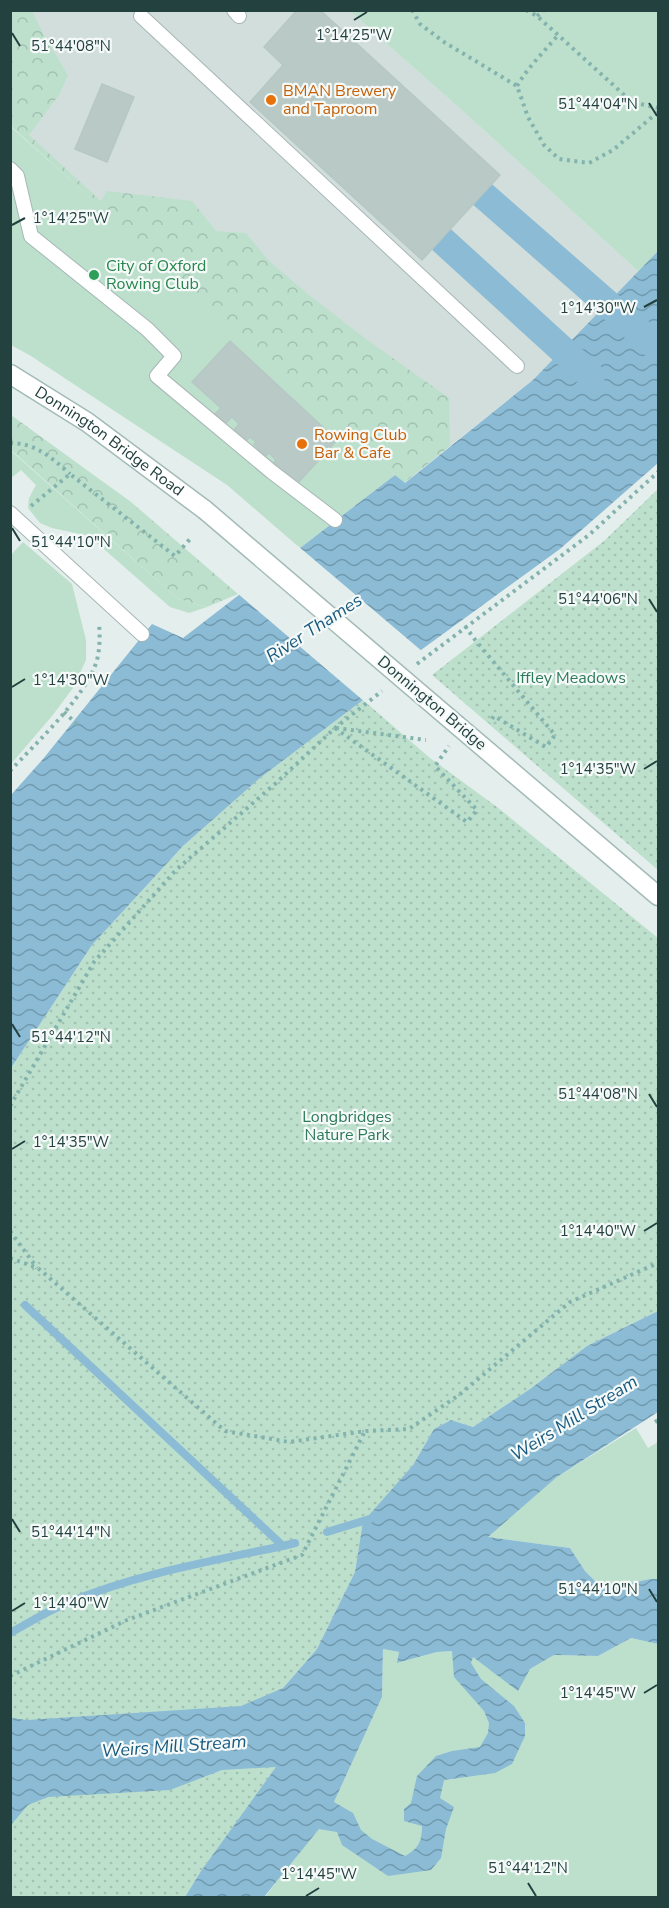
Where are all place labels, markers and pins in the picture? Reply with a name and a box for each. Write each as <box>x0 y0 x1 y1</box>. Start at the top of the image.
place label: BMAN Brewery and Taproom <box>283 80 397 120</box>
marker: BMAN Brewery and Taproom <box>264 93 278 107</box>
place label: City of Oxford Rowing Club <box>106 255 206 295</box>
marker: City of Oxford Rowing Club <box>87 268 101 282</box>
place label: Rowing Club Bar & Cafe <box>314 424 407 464</box>
marker: Rowing Club Bar & Cafe <box>295 437 309 451</box>

